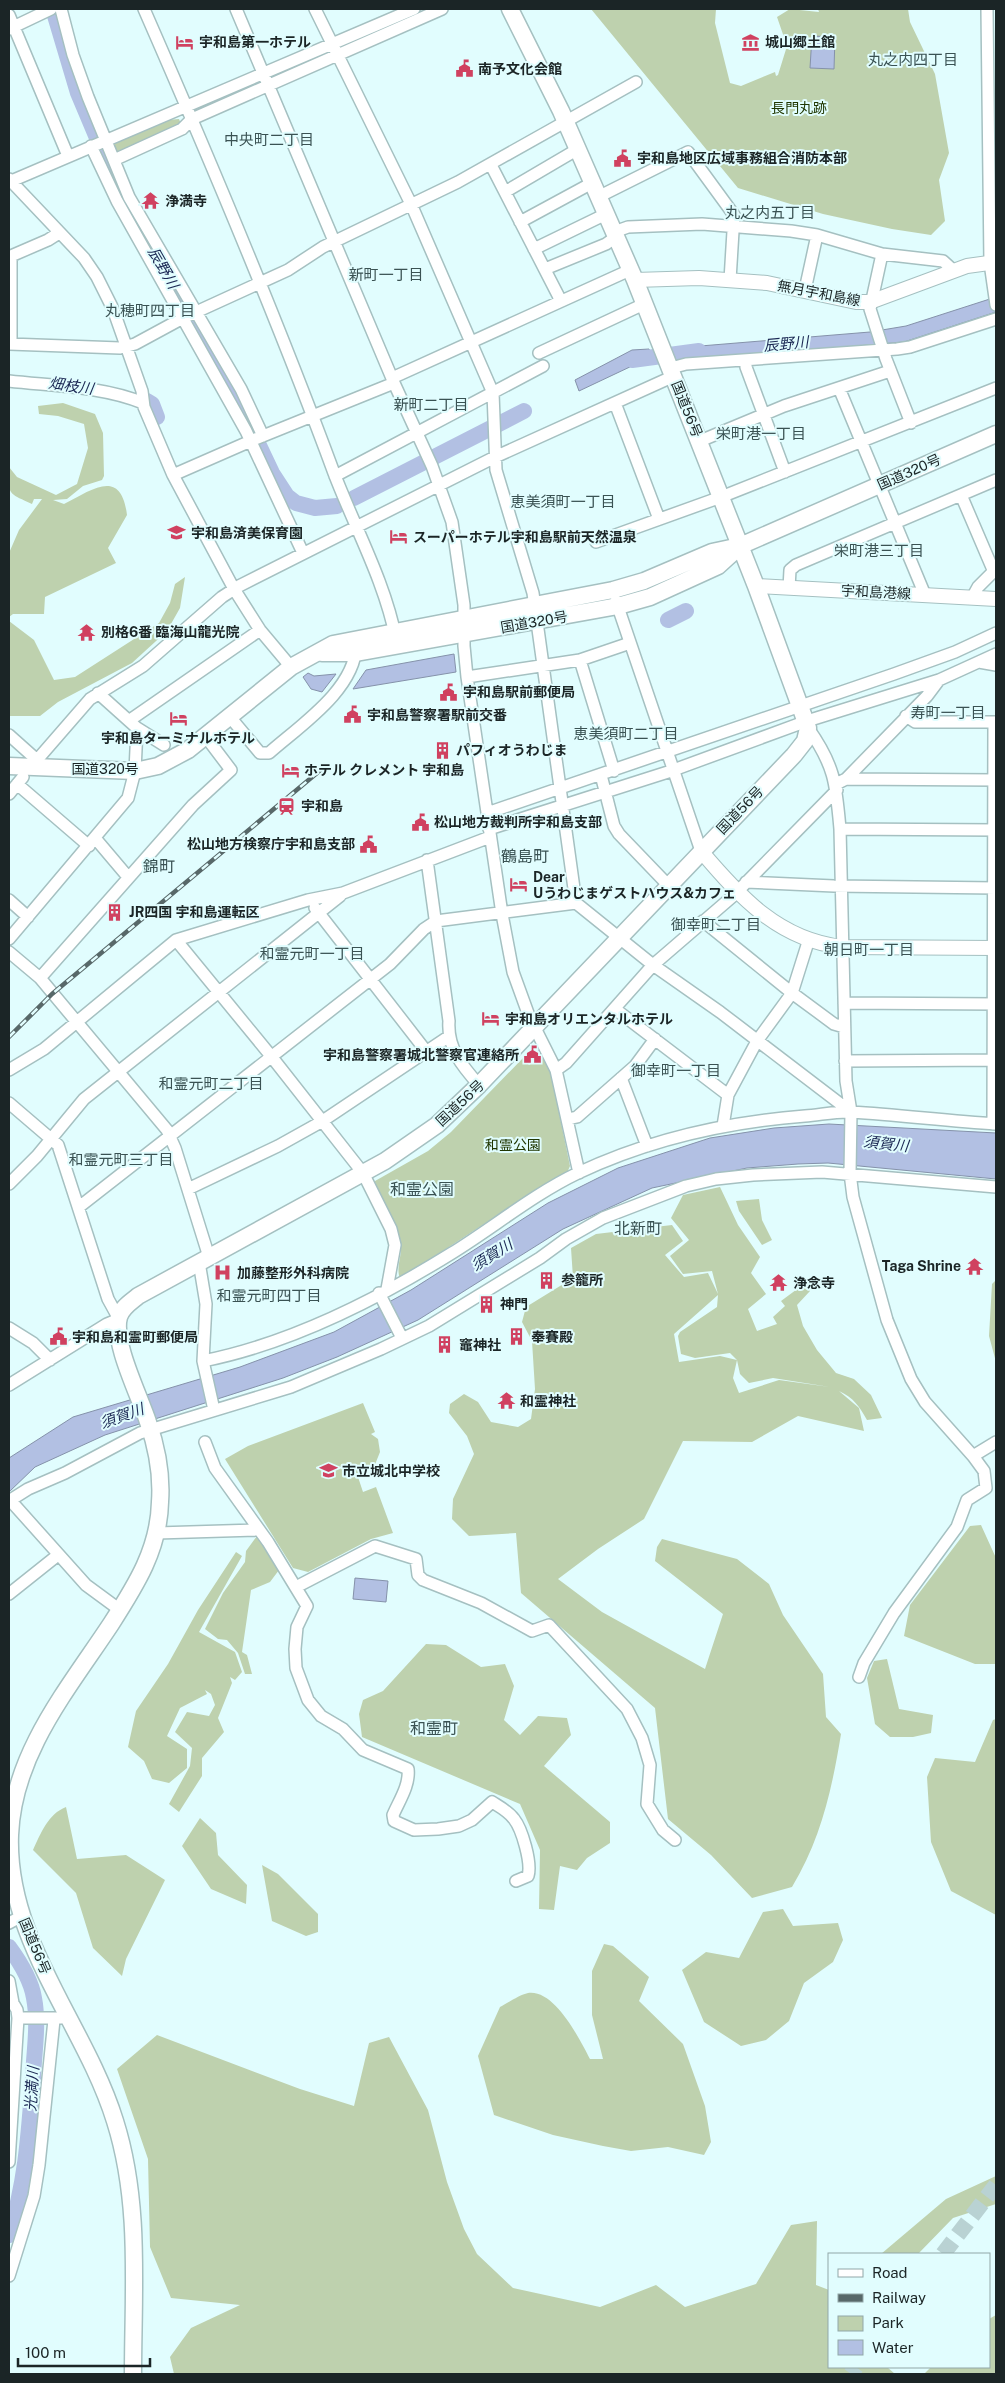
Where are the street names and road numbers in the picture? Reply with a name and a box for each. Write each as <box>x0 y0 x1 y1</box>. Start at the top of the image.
street label: 無月宇和島線 <box>776 277 862 309</box>
street label: 国道56号 <box>668 378 706 440</box>
street label: 国道320号 <box>875 451 943 493</box>
street label: 宇和島港線 <box>841 582 911 602</box>
street label: 国道320号 <box>499 608 569 636</box>
street label: 国道320号 <box>71 761 139 777</box>
street label: 国道56号 <box>714 783 766 837</box>
street label: 国道56号 <box>433 1077 487 1129</box>
street label: 国道56号 <box>16 1915 54 1977</box>

